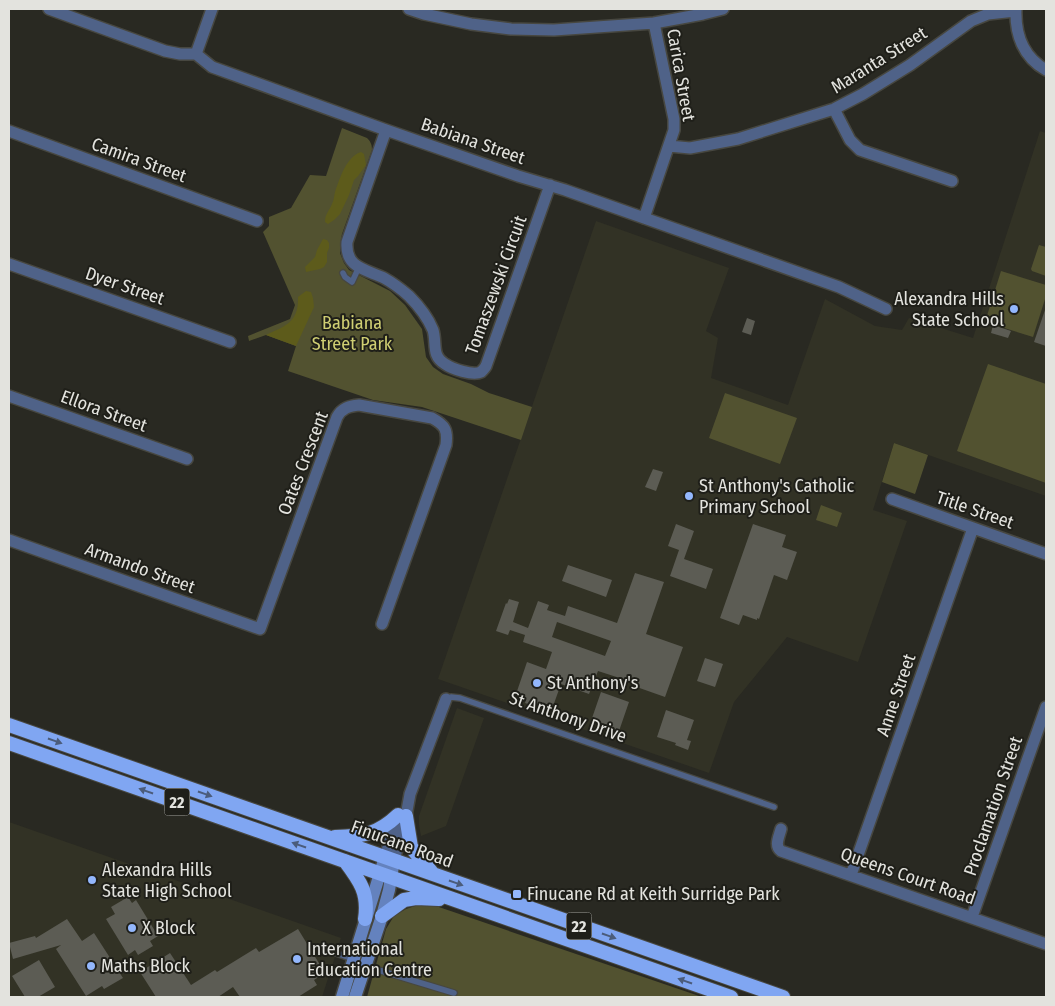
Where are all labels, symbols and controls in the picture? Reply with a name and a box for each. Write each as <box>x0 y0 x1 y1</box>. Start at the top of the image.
street label: Maranta Street <box>827 22 931 98</box>
street label: Carica Street <box>662 27 700 123</box>
street label: Babiana Street <box>418 113 528 169</box>
street label: Camira Street <box>89 133 189 187</box>
street label: Tomaszewski Circuit <box>461 212 531 358</box>
street label: Dyer Street <box>83 262 167 310</box>
place label: Alexandra Hills State School <box>894 288 1004 331</box>
marker: Alexandra Hills State School <box>1008 303 1020 315</box>
park label: Babiana Street Park <box>312 312 393 355</box>
street label: Ellora Street <box>58 385 150 437</box>
street label: Oates Crescent <box>273 408 333 518</box>
place label: St Anthony's Catholic Primary School <box>699 475 855 518</box>
street label: Title Street <box>933 486 1017 534</box>
marker: St Anthony's Catholic Primary School <box>683 490 695 502</box>
street label: Armando Street <box>82 538 198 598</box>
street label: Anne Street <box>872 651 920 739</box>
place label: St Anthony's <box>547 672 639 694</box>
marker: St Anthony's <box>531 677 543 689</box>
street label: St Anthony Drive <box>506 687 630 747</box>
street label: Proclamation Street <box>959 733 1027 879</box>
one-way arrow <box>47 738 62 745</box>
one-way arrow <box>138 787 153 795</box>
road number: 22 <box>164 789 190 816</box>
one-way arrow <box>198 790 213 798</box>
street label: Finucane Road <box>348 815 456 873</box>
one-way arrow <box>291 841 306 849</box>
street label: Queens Court Road <box>838 843 978 909</box>
place label: Alexandra Hills State High School <box>102 859 232 902</box>
marker: Alexandra Hills State High School <box>86 874 98 886</box>
one-way arrow <box>449 879 464 887</box>
place label: Finucane Rd at Keith Surridge Park <box>527 883 780 905</box>
marker: Finucane Rd at Keith Surridge Park <box>511 888 523 900</box>
road number: 22 <box>566 912 592 939</box>
place label: X Block <box>142 917 196 939</box>
marker: X Block <box>126 922 138 934</box>
one-way arrow <box>602 933 617 940</box>
place label: International Education Centre <box>307 938 432 981</box>
marker: International Education Centre <box>291 953 303 965</box>
place label: Maths Block <box>101 955 191 977</box>
marker: Maths Block <box>85 960 97 972</box>
one-way arrow <box>678 977 693 984</box>

